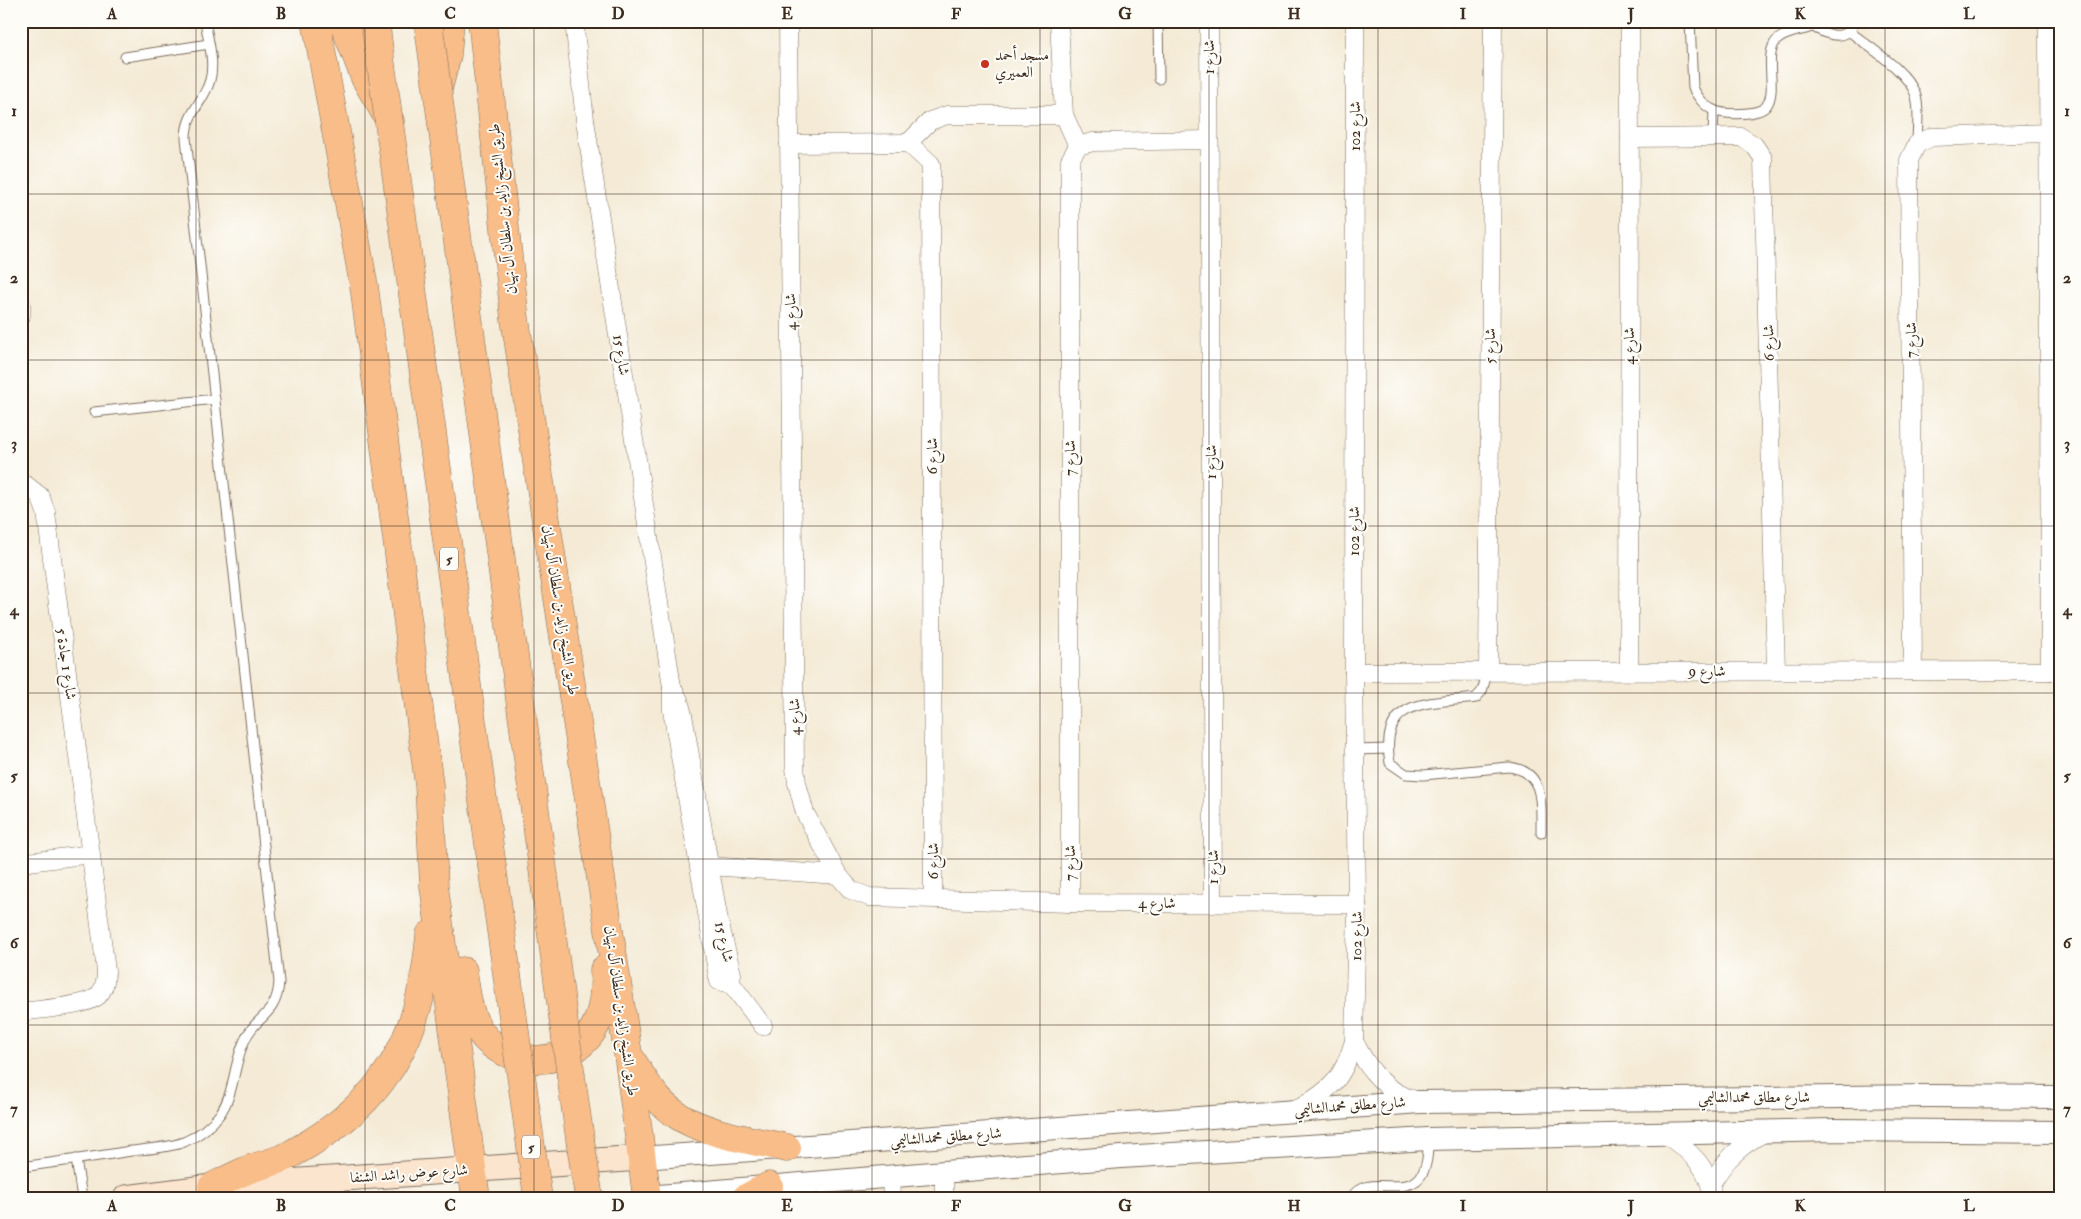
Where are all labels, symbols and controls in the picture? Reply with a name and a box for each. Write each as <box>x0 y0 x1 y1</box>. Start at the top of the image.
text: A <box>106 4 118 24</box>
text: B <box>276 4 286 24</box>
text: C <box>444 4 456 24</box>
text: D <box>611 4 625 24</box>
text: E <box>781 4 793 24</box>
text: F <box>951 4 961 24</box>
text: G <box>1118 4 1132 24</box>
text: H <box>1287 4 1301 24</box>
text: I <box>1460 4 1467 24</box>
text: J <box>1627 4 1635 25</box>
text: K <box>1794 4 1806 24</box>
text: L <box>1963 4 1975 24</box>
street label: شارع 1 <box>1200 40 1222 74</box>
place label: مسجد أحمد العميري <box>995 44 1049 84</box>
marker: مسجد أحمد العميري <box>979 58 991 70</box>
text: 1 <box>11 101 17 121</box>
street label: شارع 102 <box>1346 101 1368 151</box>
text: 1 <box>2064 101 2070 121</box>
street label: طريق الشيخ زايد بن سلطان آل نهيان <box>485 122 525 295</box>
text: 2 <box>10 268 18 288</box>
text: 2 <box>2063 268 2071 288</box>
street label: شارع 4 <box>781 293 804 331</box>
street label: شارع 7 <box>1902 322 1924 358</box>
street label: شارع 6 <box>1759 324 1782 362</box>
street label: شارع 4 <box>1620 327 1642 365</box>
street label: شارع 5 <box>1481 328 1503 364</box>
street label: شارع 15 <box>605 333 634 377</box>
text: 3 <box>11 434 17 454</box>
text: 3 <box>2064 434 2070 454</box>
street label: شارع 6 <box>923 438 945 474</box>
street label: شارع 7 <box>1061 440 1083 476</box>
street label: شارع 1 <box>1202 445 1224 479</box>
street label: شارع 102 <box>1345 506 1367 556</box>
street label: طريق الشيخ زايد بن سلطان آل نهيان <box>533 524 583 697</box>
road number: 5 <box>440 548 458 570</box>
text: 4 <box>9 600 20 620</box>
text: 4 <box>2062 600 2073 620</box>
street label: شارع 1 جادة 5 <box>49 627 80 702</box>
street label: شارع 9 <box>1688 662 1725 684</box>
street label: شارع 4 <box>785 698 808 736</box>
text: 5 <box>10 766 18 786</box>
text: 5 <box>2063 766 2071 786</box>
street label: شارع 6 <box>924 843 946 879</box>
street label: شارع 7 <box>1061 845 1083 881</box>
street label: شارع 1 <box>1204 850 1226 884</box>
street label: شارع 4 <box>1138 894 1176 916</box>
street label: شارع 102 <box>1347 911 1370 961</box>
street label: شارع 15 <box>707 920 738 965</box>
street label: طريق الشيخ زايد بن سلطان آل نهيان <box>596 925 642 1098</box>
text: 6 <box>10 933 20 953</box>
text: 6 <box>2063 933 2073 953</box>
street label: شارع مطلق محمدالشاليمي <box>1698 1088 1810 1111</box>
street label: شارع مطلق محمدالشاليمي <box>1294 1093 1407 1123</box>
text: 7 <box>10 1099 18 1119</box>
text: 7 <box>2063 1099 2071 1119</box>
street label: شارع مطلق محمدالشاليمي <box>890 1124 1003 1154</box>
road number: 5 <box>522 1136 540 1158</box>
street label: شارع عوض راشد الشنفا <box>349 1160 469 1191</box>
text: A <box>106 1196 118 1216</box>
text: B <box>276 1196 286 1216</box>
text: C <box>444 1196 456 1216</box>
text: D <box>611 1196 625 1216</box>
text: E <box>781 1196 793 1216</box>
text: F <box>951 1196 961 1216</box>
text: G <box>1118 1196 1132 1216</box>
text: H <box>1287 1196 1301 1216</box>
text: I <box>1460 1196 1467 1216</box>
text: J <box>1627 1196 1635 1217</box>
text: K <box>1794 1196 1806 1216</box>
text: L <box>1963 1196 1975 1216</box>

